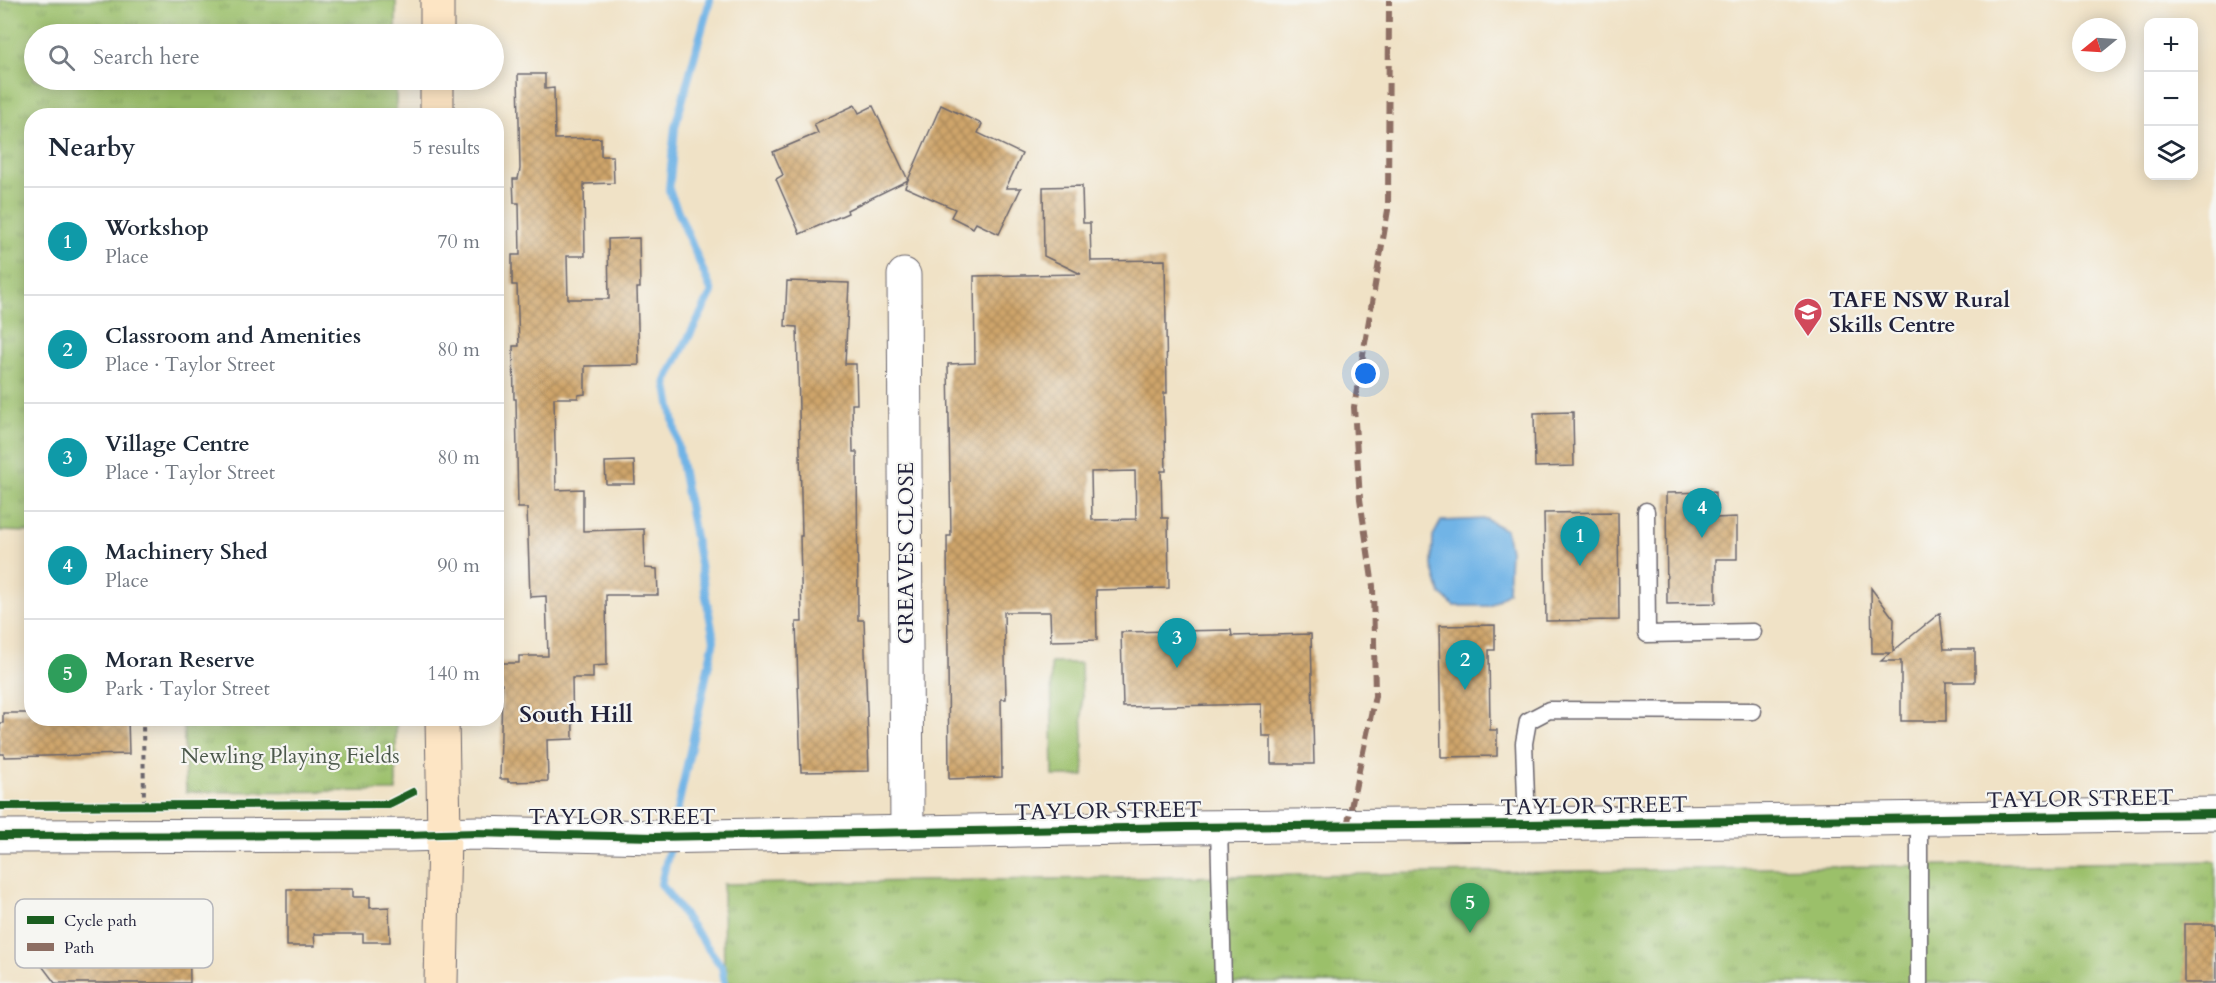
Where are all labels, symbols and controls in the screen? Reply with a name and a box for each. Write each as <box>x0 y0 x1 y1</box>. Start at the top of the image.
north arrow <box>2072 18 2126 72</box>
map controls <box>2144 18 2198 180</box>
button: + <box>2144 18 2198 72</box>
search box <box>24 24 504 90</box>
icon: search <box>45 41 78 74</box>
text: Search here <box>93 42 200 72</box>
button: − <box>2144 72 2198 126</box>
button: layers <box>2144 126 2198 180</box>
text: Nearby <box>48 130 136 165</box>
text: 5 results <box>412 134 480 161</box>
text: Workshop <box>105 213 209 243</box>
text: 1 <box>62 228 73 255</box>
text: 70 m <box>437 228 480 255</box>
text: Place <box>105 243 149 270</box>
place label: TAFE NSW Rural Skills Centre <box>1829 285 2010 340</box>
school or university icon: TAFE NSW Rural Skills Centre <box>1792 296 1824 338</box>
text: Classroom and Amenities <box>105 321 361 351</box>
text: 2 <box>62 336 73 363</box>
text: 80 m <box>437 336 480 363</box>
text: Place · Taylor Street <box>105 351 275 378</box>
your location <box>1351 359 1380 388</box>
text: Village Centre <box>105 429 250 459</box>
text: 3 <box>62 444 73 471</box>
text: 80 m <box>437 444 480 471</box>
text: Place · Taylor Street <box>105 459 275 486</box>
street label: GREAVES CLOSE <box>891 462 921 644</box>
pin: 4 <box>1682 488 1722 538</box>
pin: 1 <box>1560 516 1600 566</box>
text: Machinery Shed <box>105 537 268 567</box>
text: 4 <box>62 552 73 579</box>
text: 90 m <box>437 552 480 579</box>
text: Place <box>105 567 149 594</box>
pin: 3 <box>1158 618 1196 668</box>
pin: 2 <box>1446 640 1484 690</box>
text: Moran Reserve <box>105 645 255 675</box>
text: 5 <box>62 660 73 687</box>
text: 140 m <box>427 660 480 687</box>
text: Park · Taylor Street <box>105 675 270 702</box>
district label: South Hill <box>519 698 633 731</box>
park label: Newling Playing Fields <box>181 741 399 771</box>
street label: TAYLOR STREET <box>1986 782 2174 816</box>
street label: TAYLOR STREET <box>1500 789 1688 823</box>
street label: TAYLOR STREET <box>1014 794 1202 828</box>
street label: TAYLOR STREET <box>528 802 716 832</box>
pin: 5 <box>1450 884 1490 933</box>
legend <box>15 899 213 968</box>
text: Cycle path <box>64 910 137 932</box>
text: Path <box>64 937 94 959</box>

